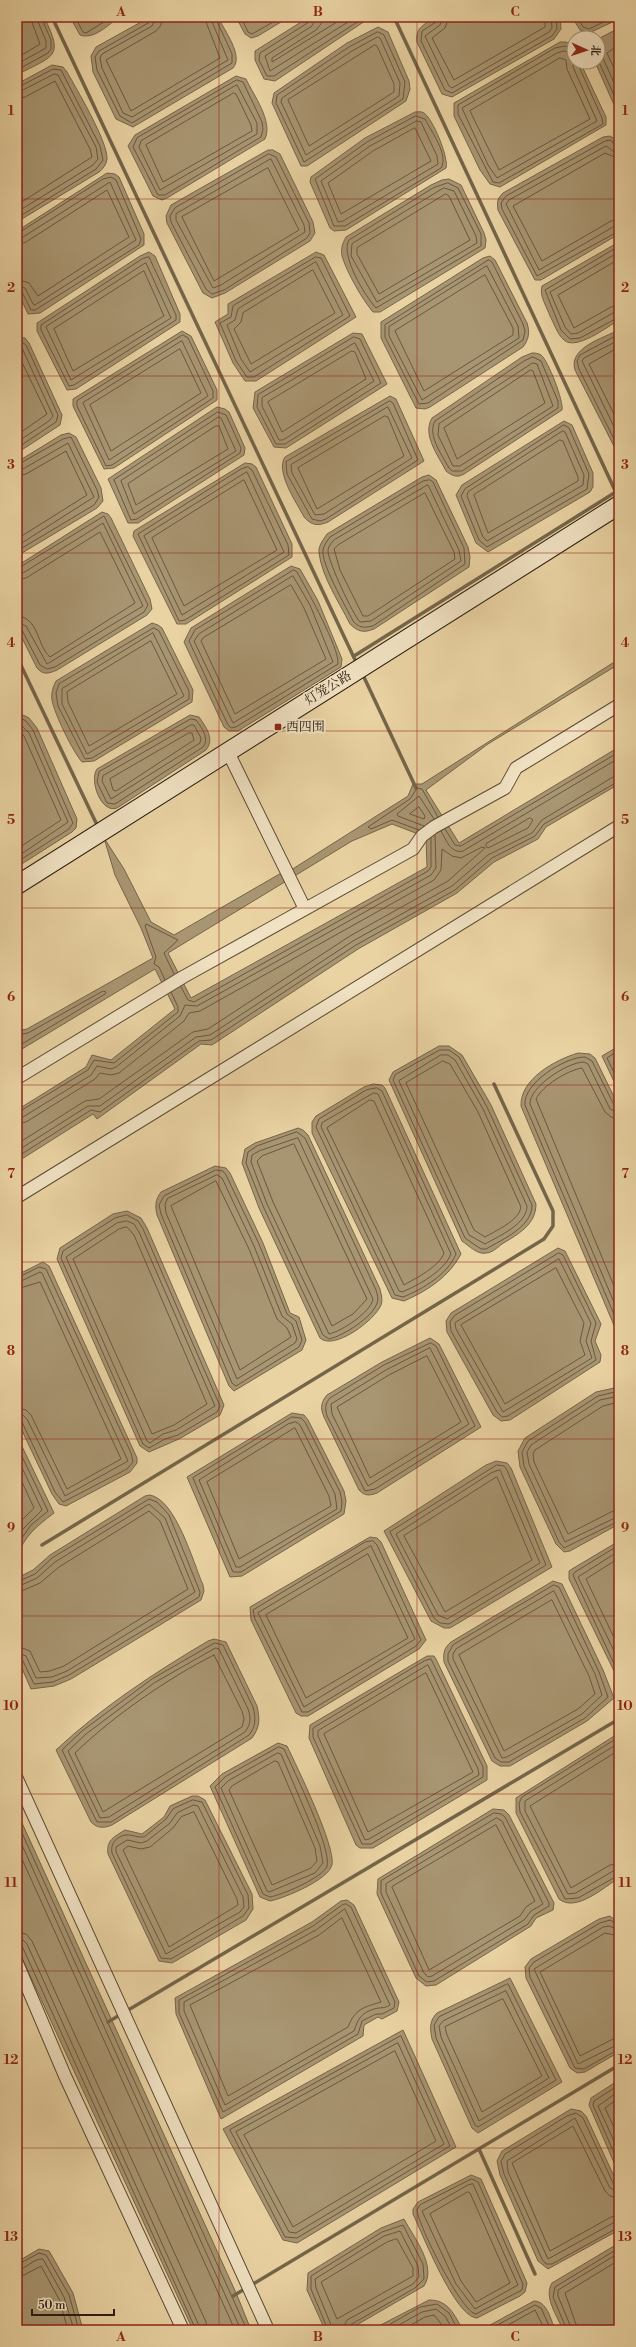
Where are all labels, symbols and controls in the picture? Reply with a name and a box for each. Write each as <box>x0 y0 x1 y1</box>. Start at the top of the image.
text: A <box>115 4 126 20</box>
text: B <box>313 4 323 20</box>
text: C <box>510 4 520 20</box>
north arrow <box>566 30 606 70</box>
text: 北 <box>588 45 602 56</box>
text: 1 <box>8 103 15 119</box>
text: 1 <box>622 103 629 119</box>
text: 2 <box>7 280 15 296</box>
text: 2 <box>621 280 629 296</box>
text: 3 <box>7 457 15 473</box>
text: 3 <box>621 457 629 473</box>
text: 4 <box>7 635 16 651</box>
text: 4 <box>621 635 630 651</box>
street label: 灯笼公路 <box>302 667 354 709</box>
place label: 西四围 <box>286 719 325 735</box>
marker: 西四围 <box>273 722 283 732</box>
text: 5 <box>7 812 15 828</box>
text: 5 <box>621 812 629 828</box>
text: 6 <box>7 989 15 1005</box>
text: 6 <box>621 989 629 1005</box>
text: 7 <box>7 1166 15 1182</box>
text: 7 <box>621 1166 629 1182</box>
text: 8 <box>7 1343 15 1359</box>
text: 8 <box>621 1343 629 1359</box>
text: 9 <box>7 1520 15 1536</box>
text: 9 <box>621 1520 629 1536</box>
text: 10 <box>3 1698 19 1714</box>
text: 10 <box>617 1698 633 1714</box>
text: 11 <box>5 1875 18 1891</box>
text: 11 <box>619 1875 632 1891</box>
text: 12 <box>4 2052 18 2068</box>
text: 12 <box>618 2052 632 2068</box>
text: 13 <box>4 2229 18 2245</box>
text: 13 <box>618 2229 632 2245</box>
scale bar <box>32 2291 114 2317</box>
text: 50 m <box>38 2298 66 2313</box>
text: A <box>115 2329 126 2345</box>
text: B <box>313 2329 323 2345</box>
text: C <box>510 2329 520 2345</box>

